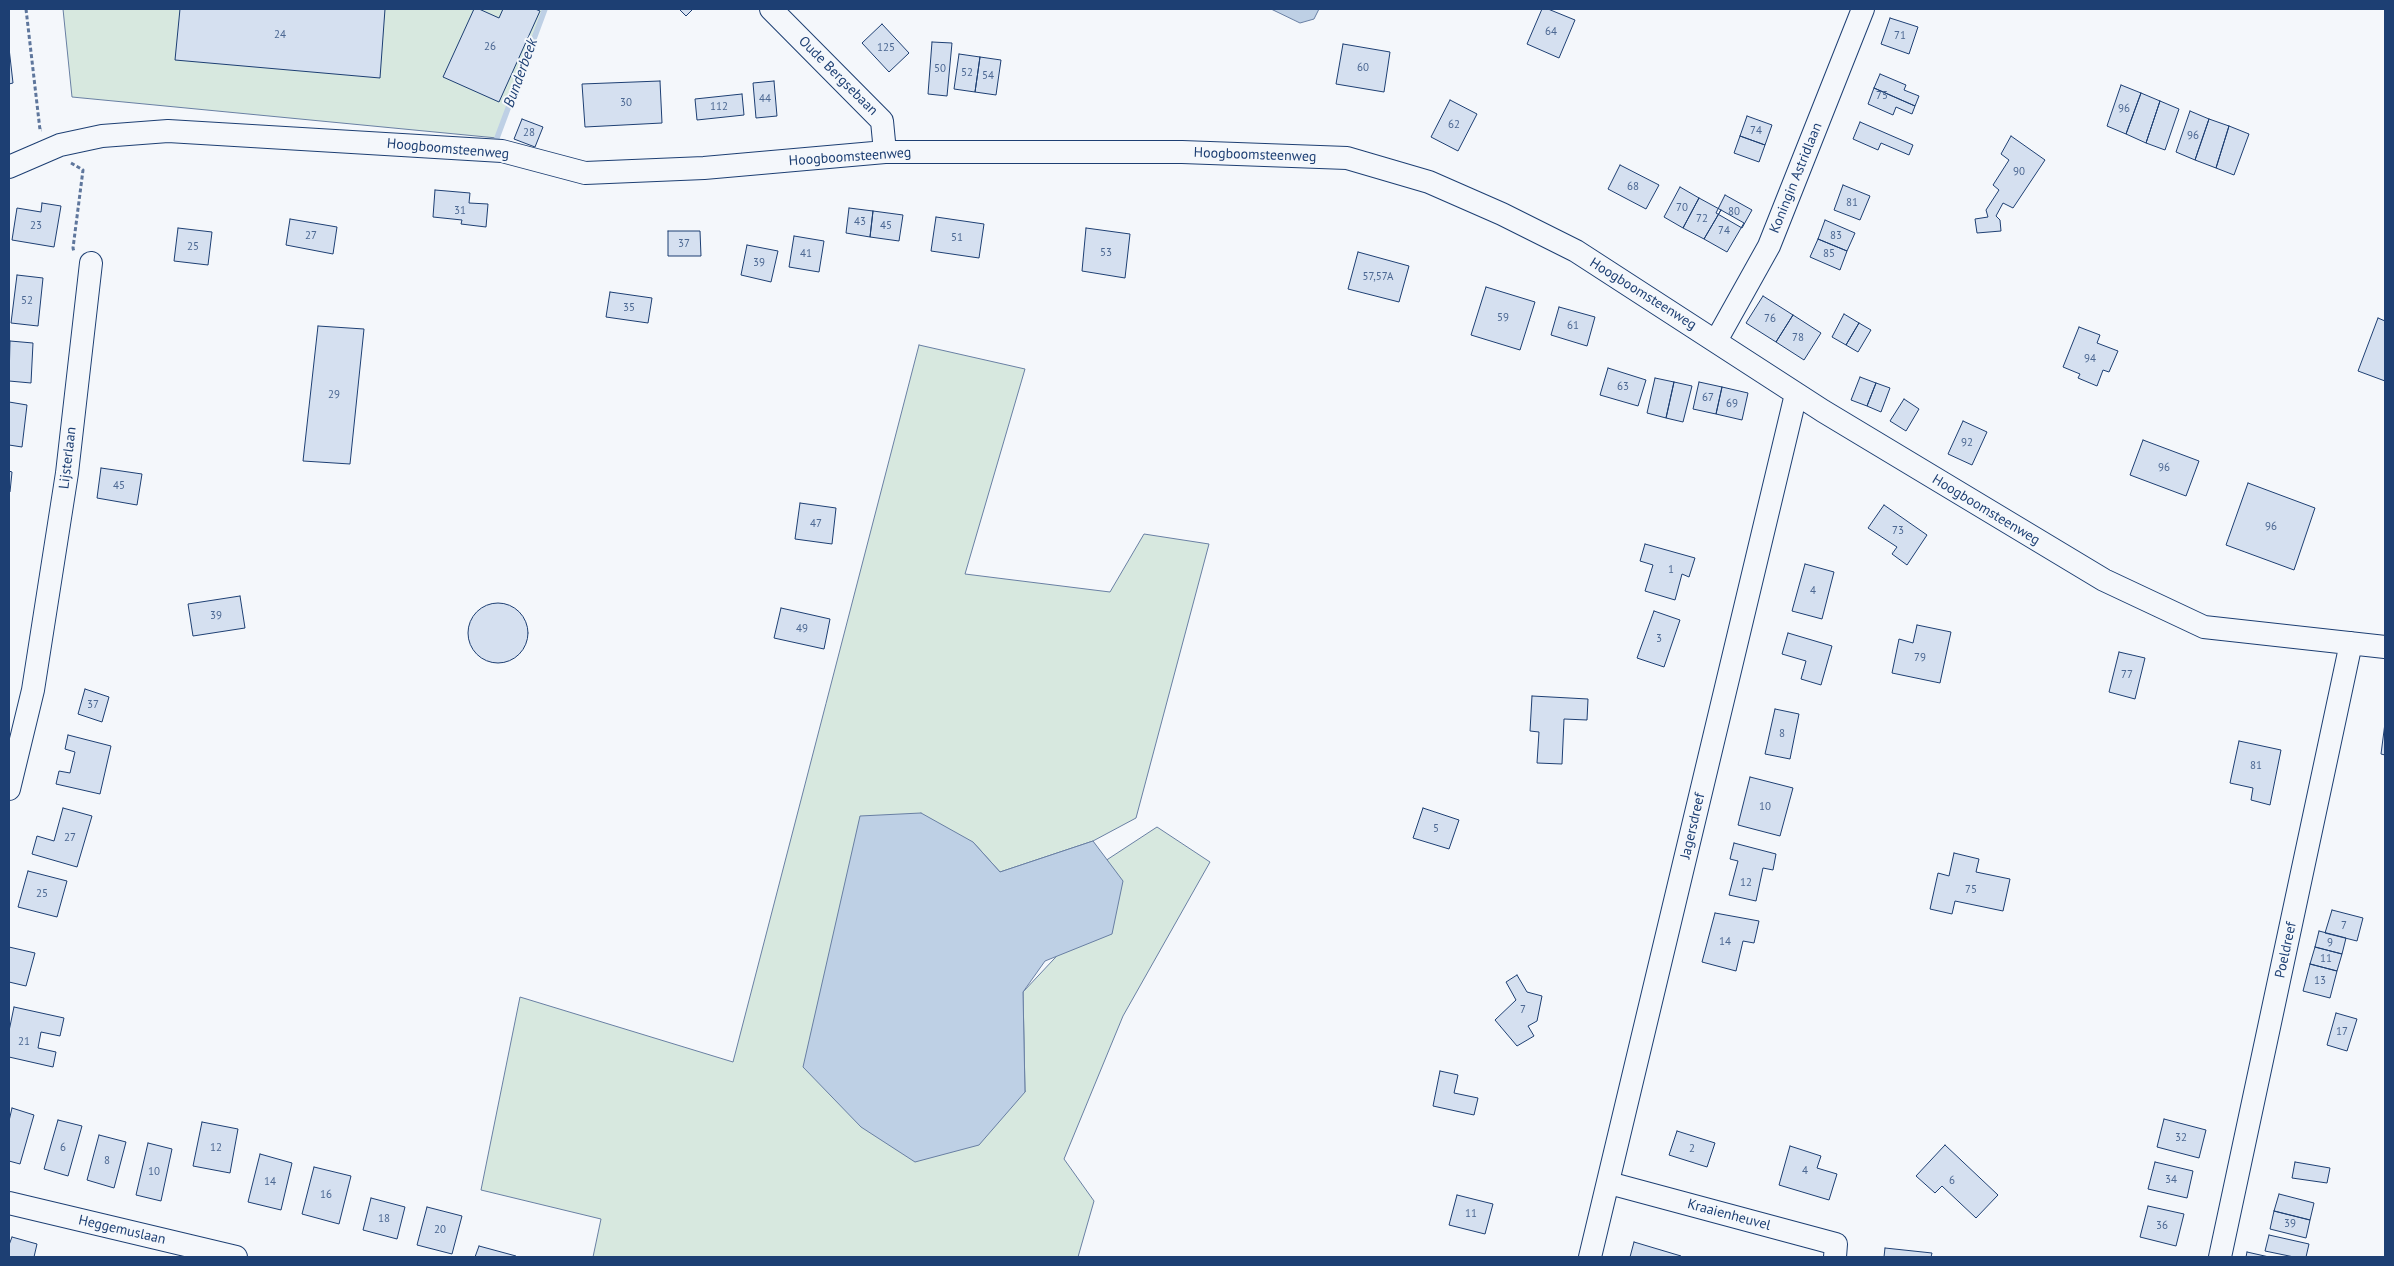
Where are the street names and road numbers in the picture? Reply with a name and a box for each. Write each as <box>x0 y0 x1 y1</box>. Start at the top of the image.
street label: Oude Bergsebaan <box>795 33 881 119</box>
street label: Koningin Astridlaan <box>1766 120 1826 236</box>
street label: Hoogboomsteenweg <box>386 135 510 163</box>
street label: Hoogboomsteenweg <box>788 144 912 170</box>
street label: Hoogboomsteenweg <box>1193 144 1317 166</box>
street label: Hoogboomsteenweg <box>1587 254 1699 334</box>
street label: Lijsterlaan <box>56 426 80 490</box>
street label: Hoogboomsteenweg <box>1929 471 2043 549</box>
street label: Jagersdreef <box>1677 791 1709 861</box>
street label: Poeldreef <box>2272 920 2300 980</box>
street label: Kraaienheuvel <box>1686 1196 1772 1234</box>
street label: Heggemuslaan <box>77 1212 167 1248</box>

